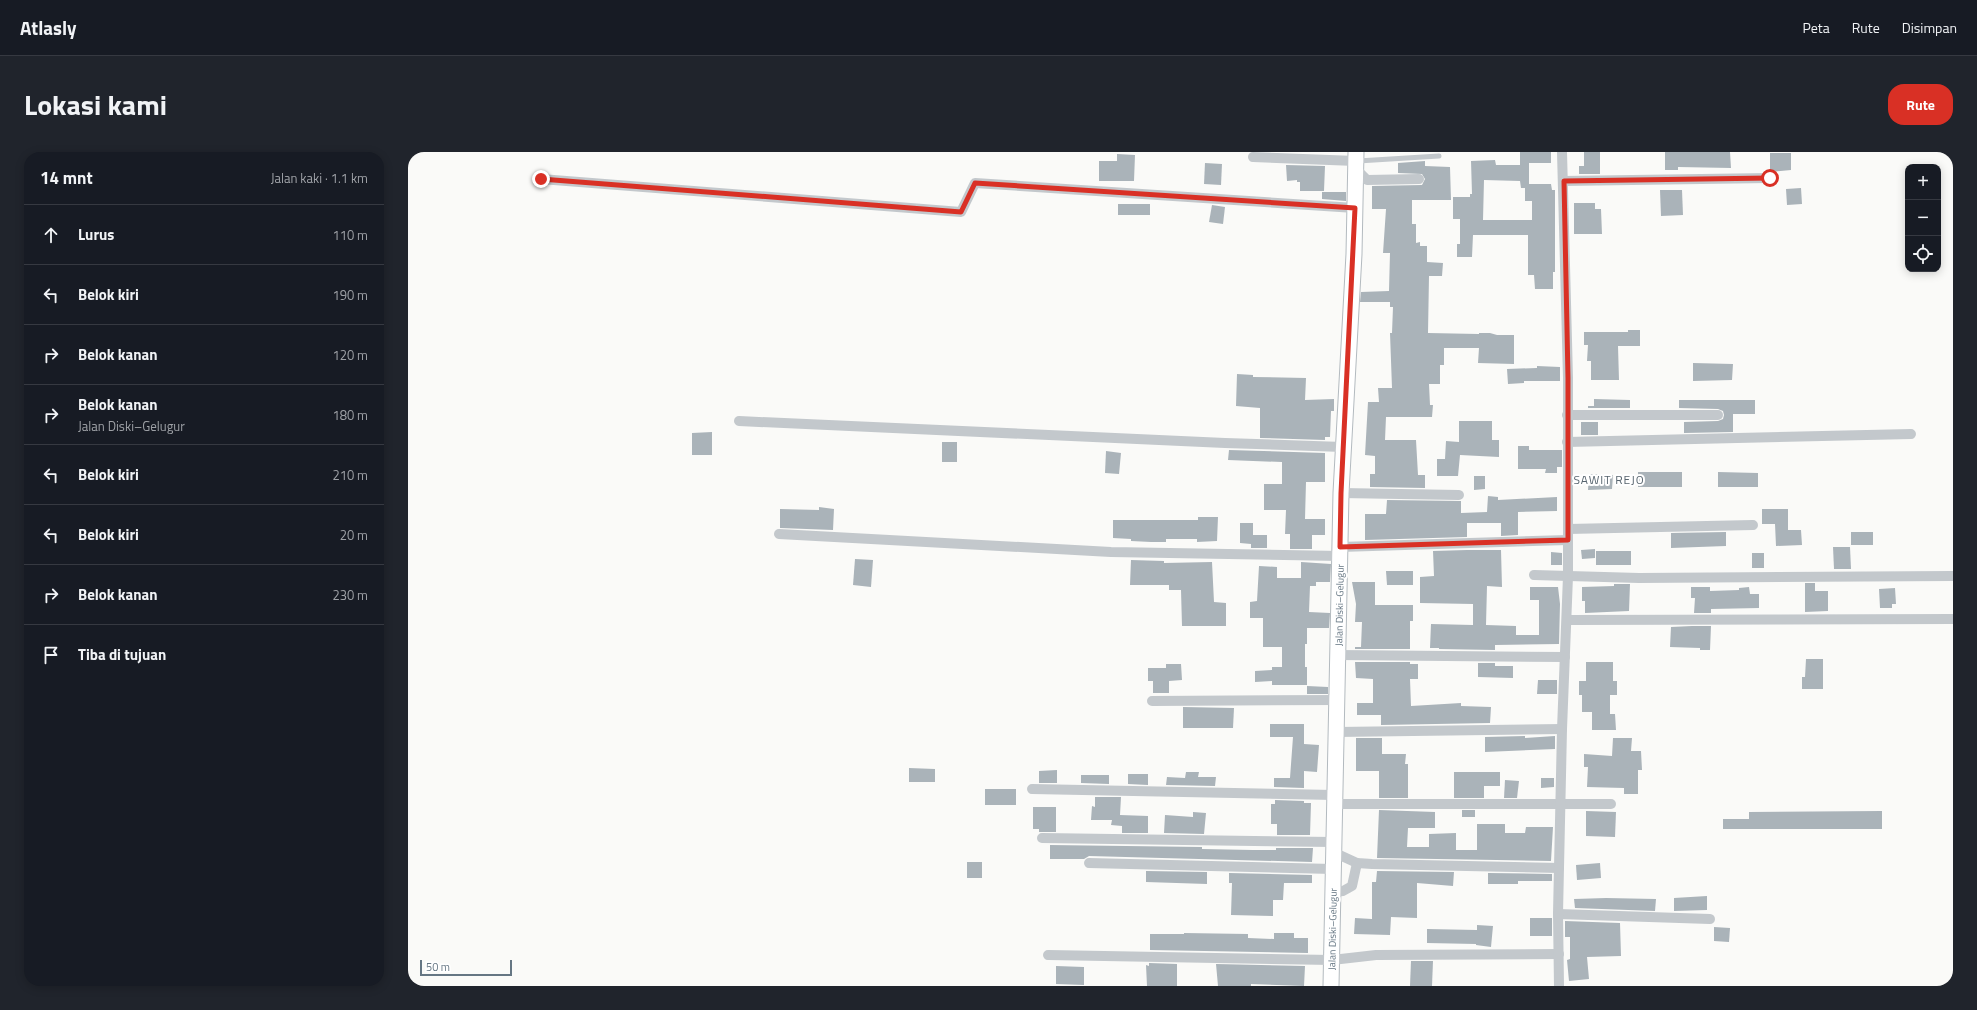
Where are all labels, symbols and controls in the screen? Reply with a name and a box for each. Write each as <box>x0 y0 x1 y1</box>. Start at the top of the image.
text: Atlasly <box>20 13 77 42</box>
text: Peta <box>1803 17 1830 38</box>
text: Rute <box>1852 17 1880 38</box>
text: Disimpan <box>1902 17 1957 38</box>
text: Lokasi kami <box>24 83 167 126</box>
button: Rute <box>1888 84 1953 125</box>
map controls <box>1905 164 1941 272</box>
button: + <box>1905 164 1941 200</box>
text: 14 mnt <box>40 165 93 191</box>
text: Jalan kaki · 1.1 km <box>271 168 368 188</box>
route start <box>1761 169 1779 187</box>
route end <box>532 170 550 188</box>
button: − <box>1905 200 1941 236</box>
text: Lurus <box>78 223 114 246</box>
icon: ahead <box>40 224 62 246</box>
text: 110 m <box>332 225 368 245</box>
button: locate <box>1905 236 1941 272</box>
text: Belok kiri <box>78 283 139 306</box>
icon: left <box>40 284 62 306</box>
text: 190 m <box>332 285 368 305</box>
text: Belok kanan <box>78 343 158 366</box>
icon: right <box>40 344 62 366</box>
text: 120 m <box>332 345 368 365</box>
text: Belok kanan <box>78 393 158 416</box>
icon: right <box>40 404 62 426</box>
text: 180 m <box>332 405 368 425</box>
text: Jalan Diski–Gelugur <box>78 416 185 436</box>
text: Belok kiri <box>78 463 139 486</box>
icon: left <box>40 464 62 486</box>
text: 210 m <box>332 465 368 485</box>
district label: SAWIT REJO <box>1573 470 1645 489</box>
text: Belok kiri <box>78 523 139 546</box>
icon: left <box>40 524 62 546</box>
text: 20 m <box>340 525 368 545</box>
street label: Jalan Diski–Gelugur <box>1331 563 1348 646</box>
text: Belok kanan <box>78 583 158 606</box>
icon: right <box>40 584 62 606</box>
text: 230 m <box>332 585 368 605</box>
text: Tiba di tujuan <box>78 643 166 666</box>
icon: arrive <box>40 644 62 666</box>
street label: Jalan Diski–Gelugur <box>1324 887 1341 970</box>
scale bar <box>420 958 512 977</box>
text: 50 m <box>426 959 450 975</box>

